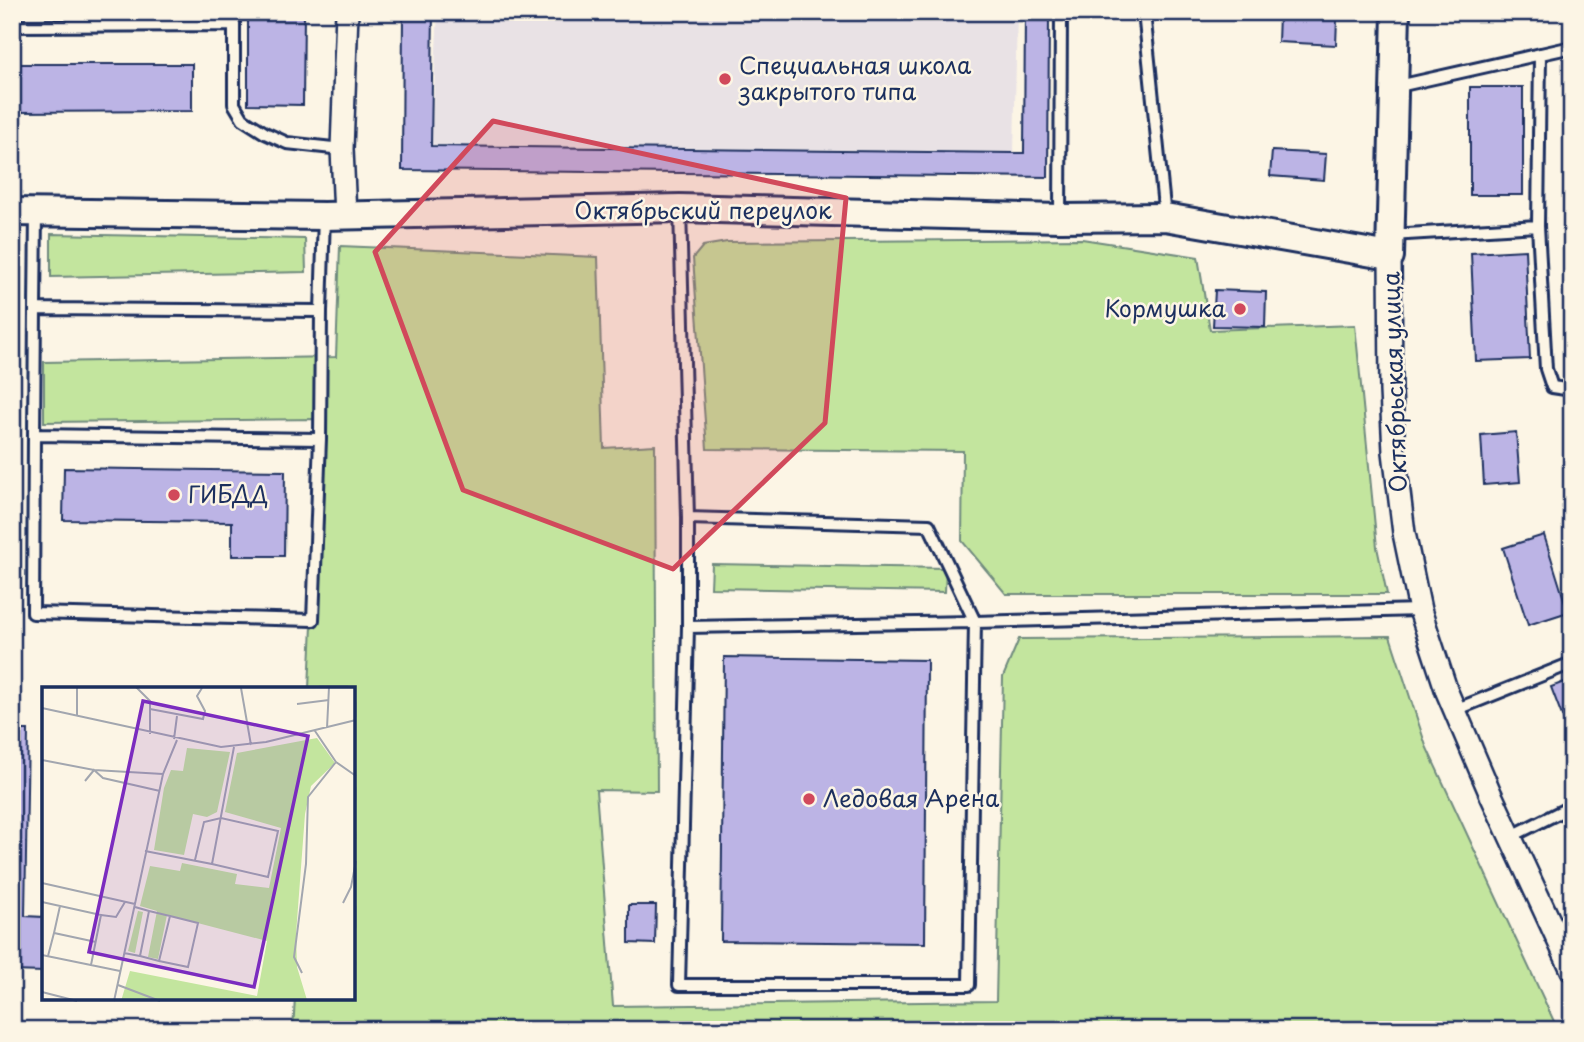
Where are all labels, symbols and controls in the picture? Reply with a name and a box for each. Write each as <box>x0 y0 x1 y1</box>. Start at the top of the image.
place label: Специальная школа закрытого типа <box>738 47 972 108</box>
marker: Специальная школа закрытого типа <box>717 71 733 87</box>
street label: Октябрьский переулок <box>574 192 832 227</box>
street label: Октябрьская улица <box>1372 270 1415 493</box>
place label: Кормушка <box>1104 290 1227 325</box>
marker: Кормушка <box>1232 301 1248 317</box>
place label: ГИБДД <box>188 476 268 511</box>
marker: ГИБДД <box>166 487 182 503</box>
inset map <box>42 687 355 1000</box>
place label: Ледовая Арена <box>823 780 1000 815</box>
marker: Ледовая Арена <box>801 791 817 807</box>

